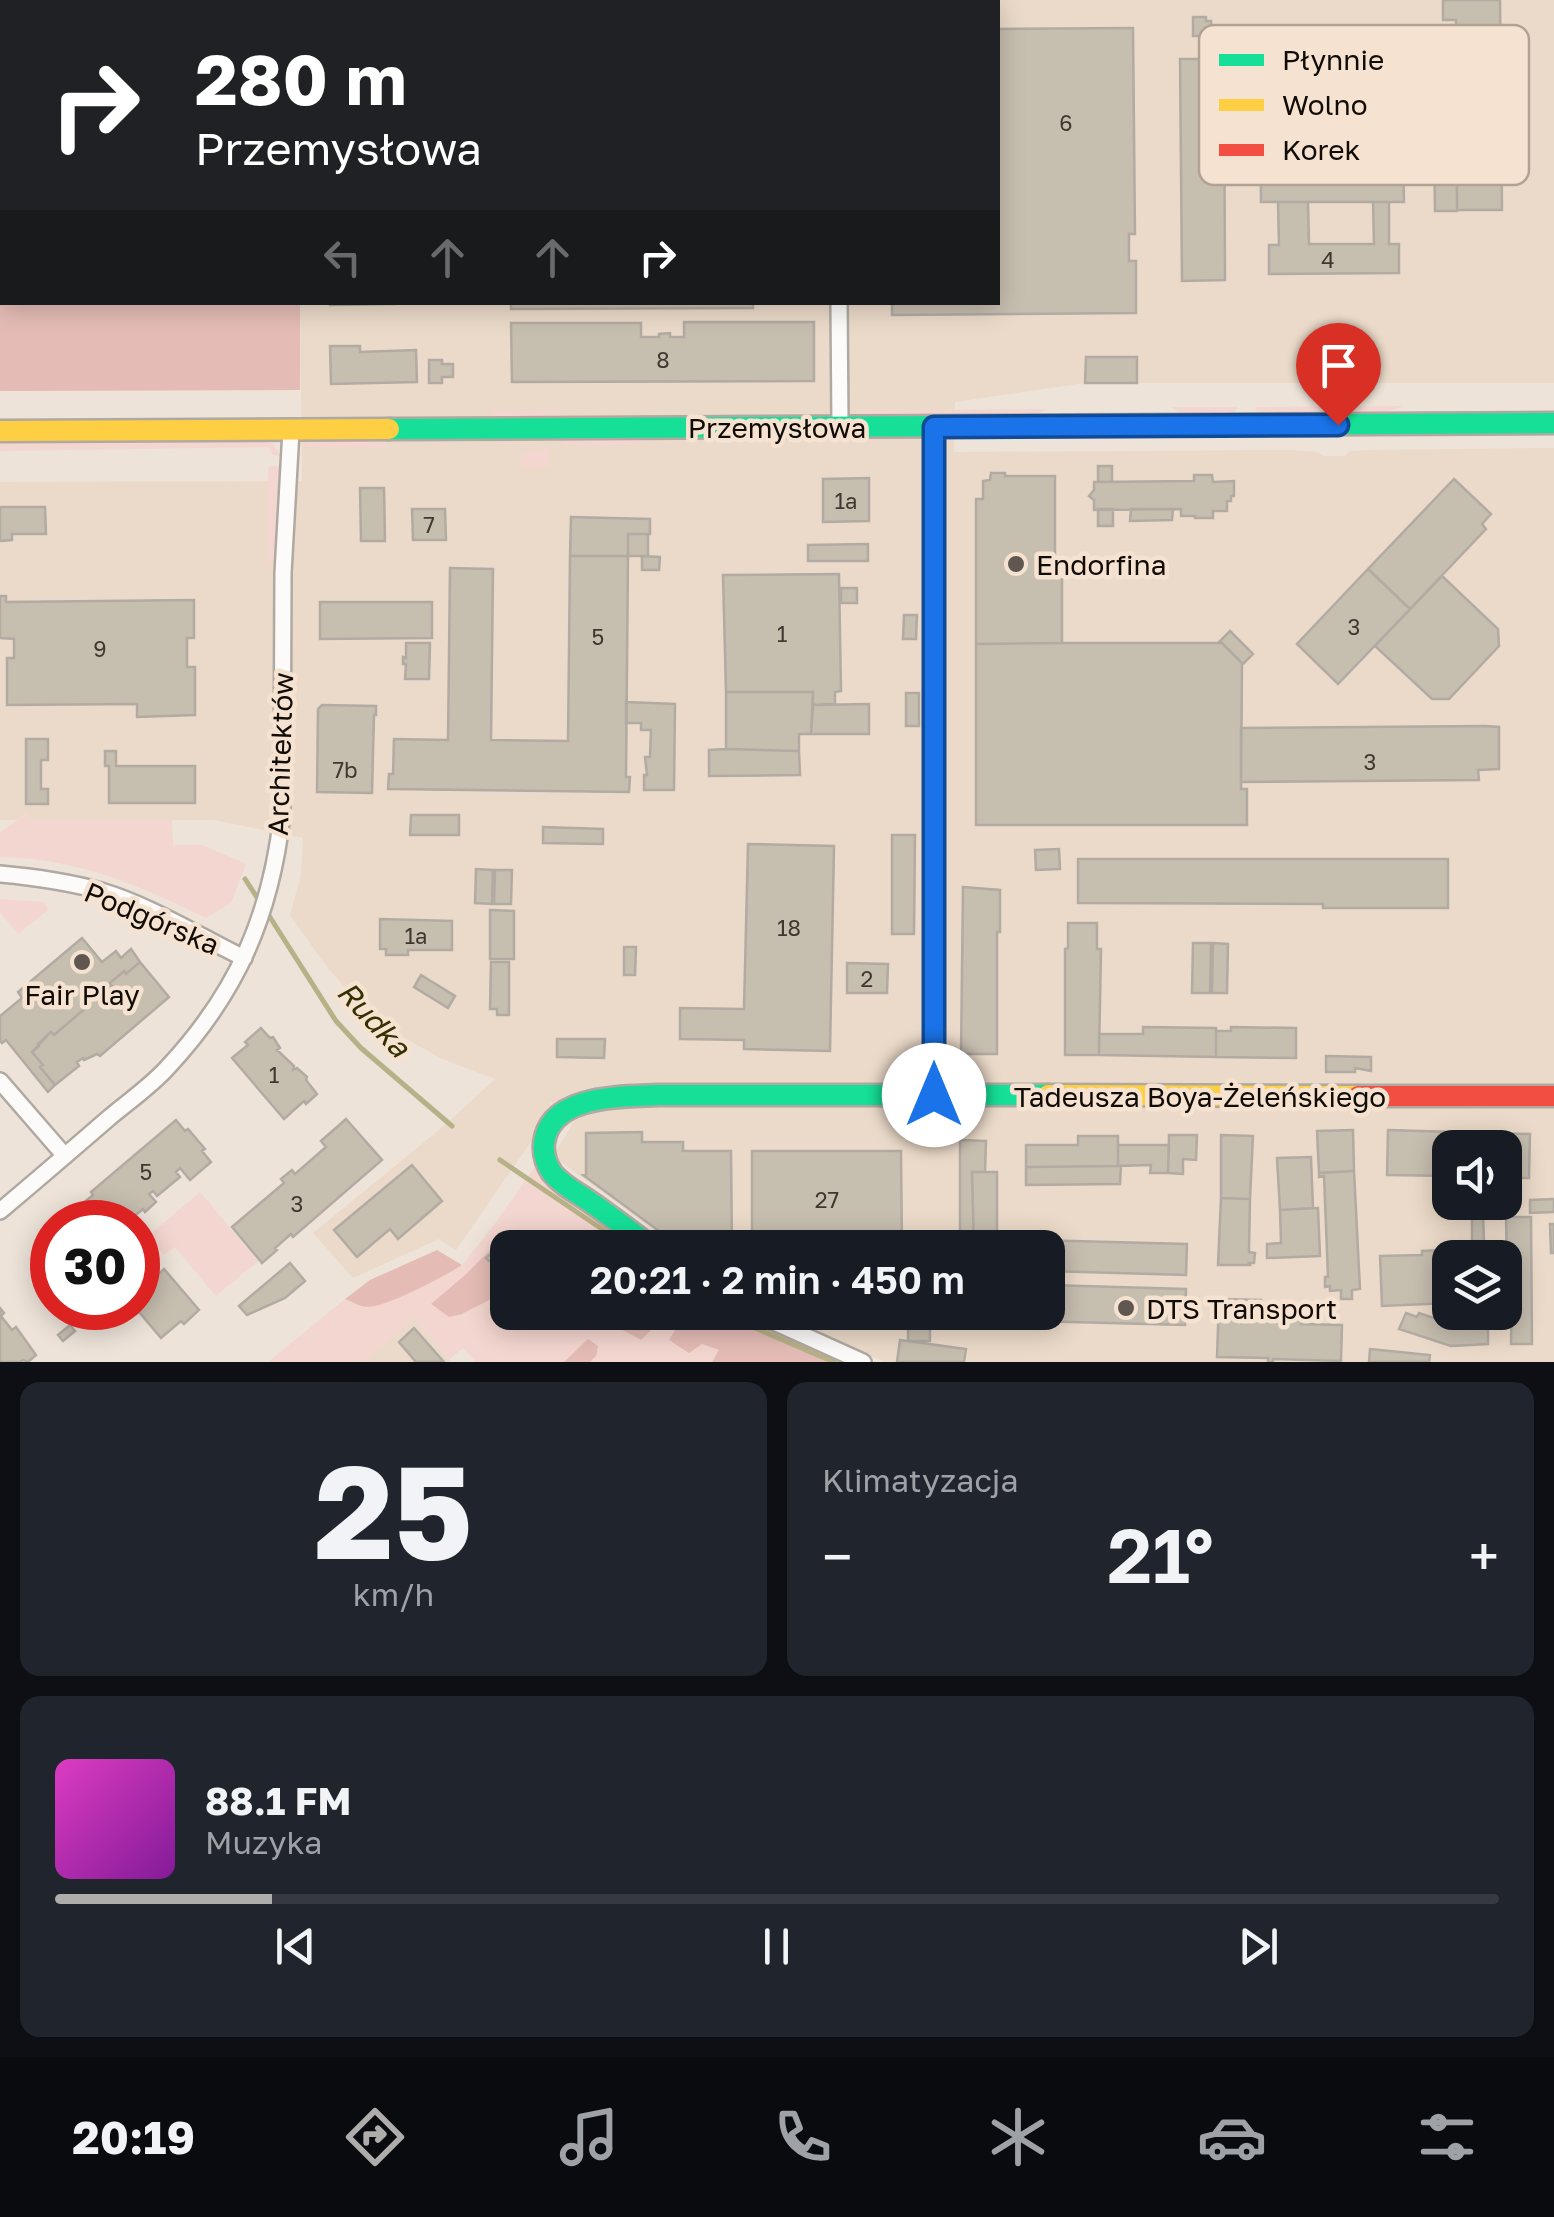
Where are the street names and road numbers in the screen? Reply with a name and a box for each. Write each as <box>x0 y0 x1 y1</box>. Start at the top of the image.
street label: Przemysłowa <box>688 411 866 444</box>
street label: Architektów <box>261 672 299 836</box>
street label: Podgórska <box>80 875 224 961</box>
street label: Tadeusza Boya-Żeleńskiego <box>1014 1080 1386 1113</box>

